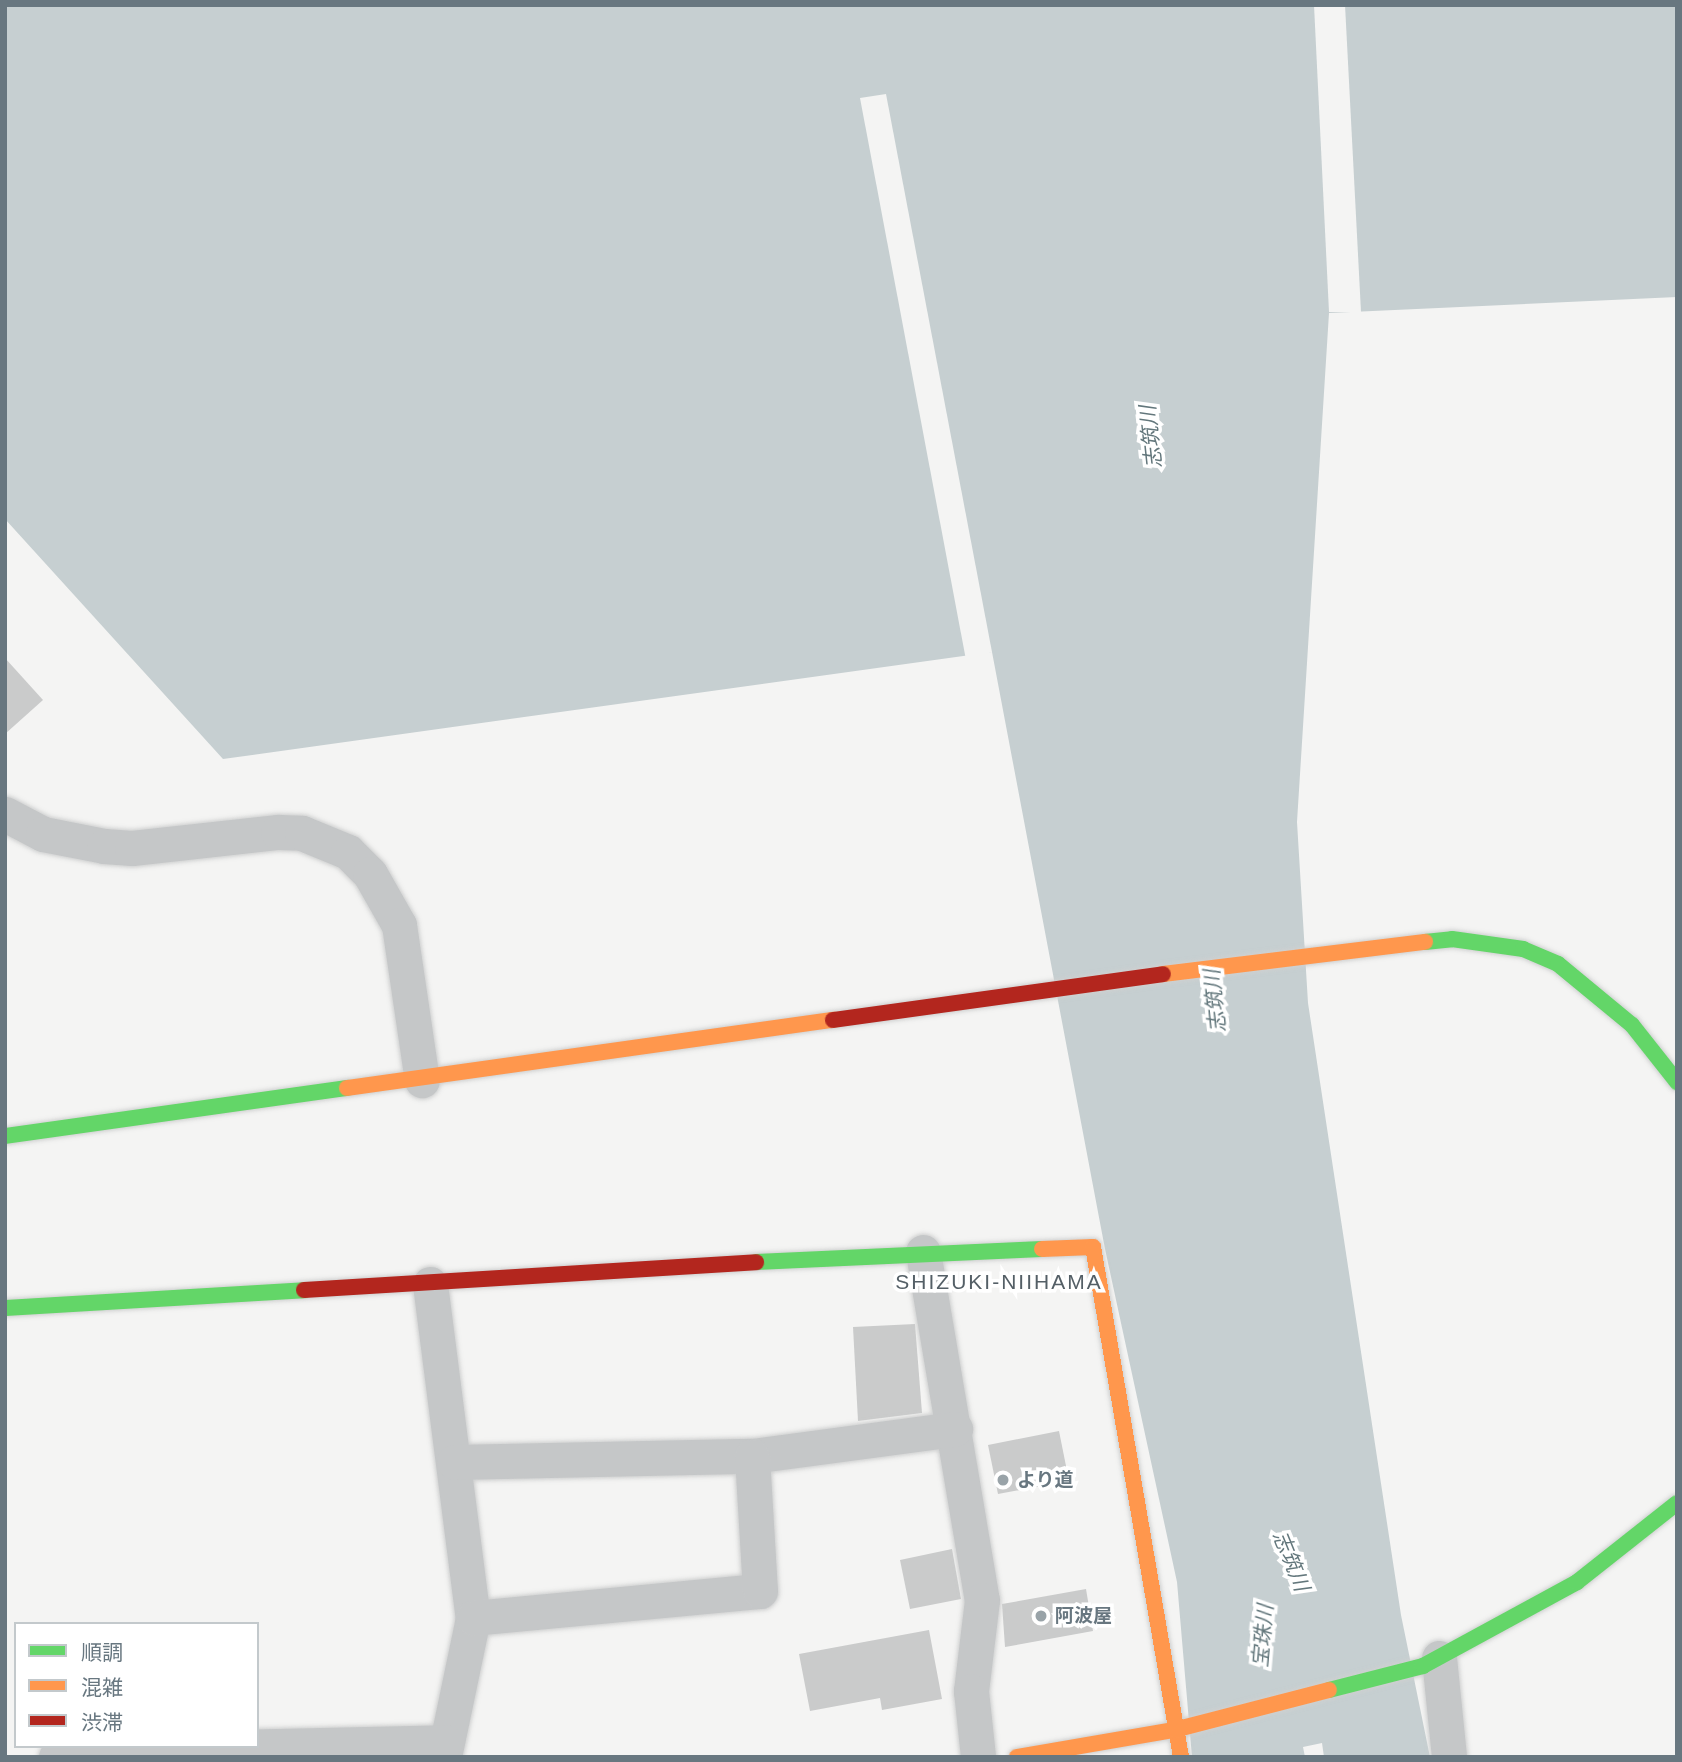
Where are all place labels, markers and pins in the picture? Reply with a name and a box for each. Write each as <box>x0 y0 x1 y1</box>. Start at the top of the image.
place label: より道 <box>1017 1469 1074 1491</box>
marker: より道 <box>995 1472 1011 1488</box>
place label: 阿波屋 <box>1055 1605 1112 1627</box>
marker: 阿波屋 <box>1033 1608 1049 1624</box>

